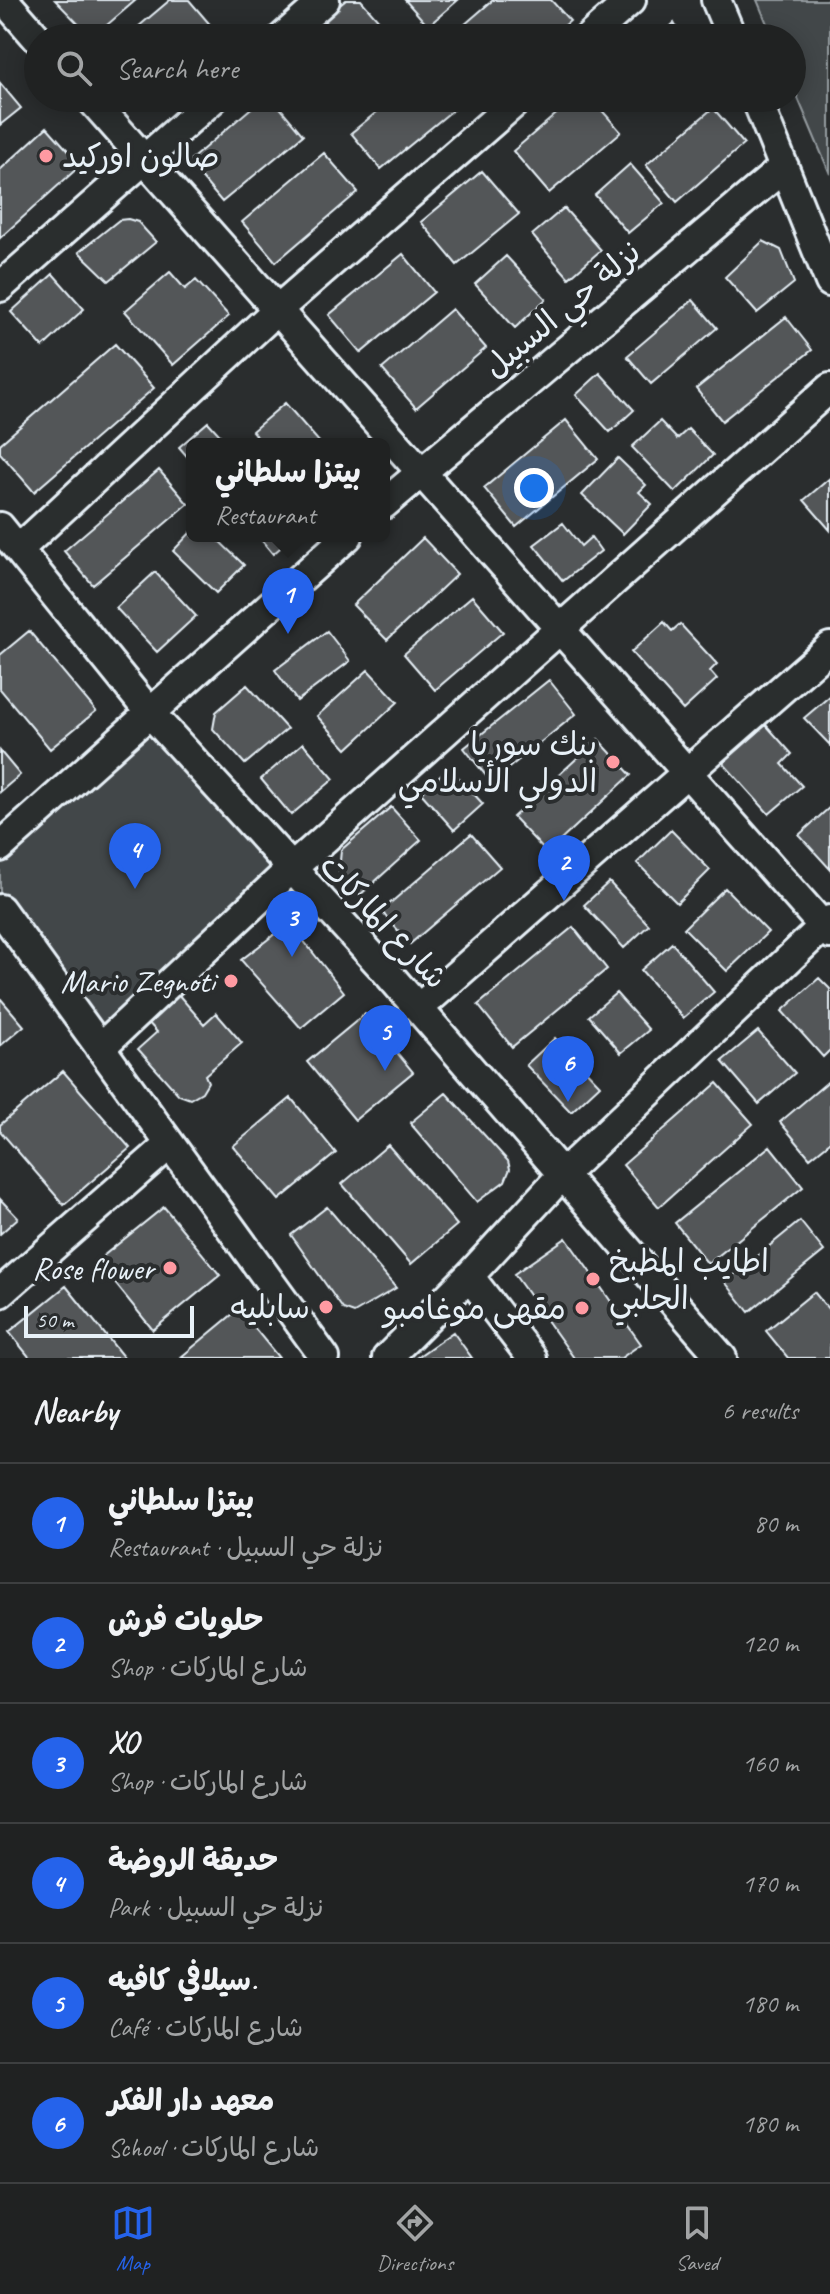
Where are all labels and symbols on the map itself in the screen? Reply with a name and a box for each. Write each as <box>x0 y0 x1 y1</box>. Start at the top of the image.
place label: صالون اوركيد <box>62 136 219 177</box>
marker: صالون اوركيد <box>37 147 55 165</box>
street label: نزلة حي السبيل <box>475 232 654 392</box>
your location <box>514 468 554 508</box>
pin: 1 <box>262 568 314 634</box>
place label: بنك سوريا الدولي الأسلامي <box>398 724 597 809</box>
marker: بنك سوريا الدولي الأسلامي <box>604 753 622 771</box>
pin: 4 <box>109 823 161 889</box>
pin: 2 <box>538 835 590 901</box>
street label: شارع الماركات <box>309 845 457 999</box>
pin: 3 <box>266 891 318 957</box>
place label: Mario Zegnoti <box>61 961 219 1002</box>
marker: Mario Zegnoti <box>222 972 240 990</box>
pin: 5 <box>359 1005 411 1071</box>
pin: 6 <box>542 1036 594 1102</box>
place label: اطايب المطبخ الحلبي <box>609 1241 769 1326</box>
place label: Rose flower <box>32 1248 156 1289</box>
marker: Rose flower <box>161 1259 179 1277</box>
marker: اطايب المطبخ الحلبي <box>584 1270 602 1288</box>
place label: سابليه <box>230 1287 310 1328</box>
place label: مقهى موغامبو <box>380 1288 566 1329</box>
marker: سابليه <box>317 1298 335 1316</box>
marker: مقهى موغامبو <box>573 1299 591 1317</box>
scale bar <box>24 1302 194 1338</box>

